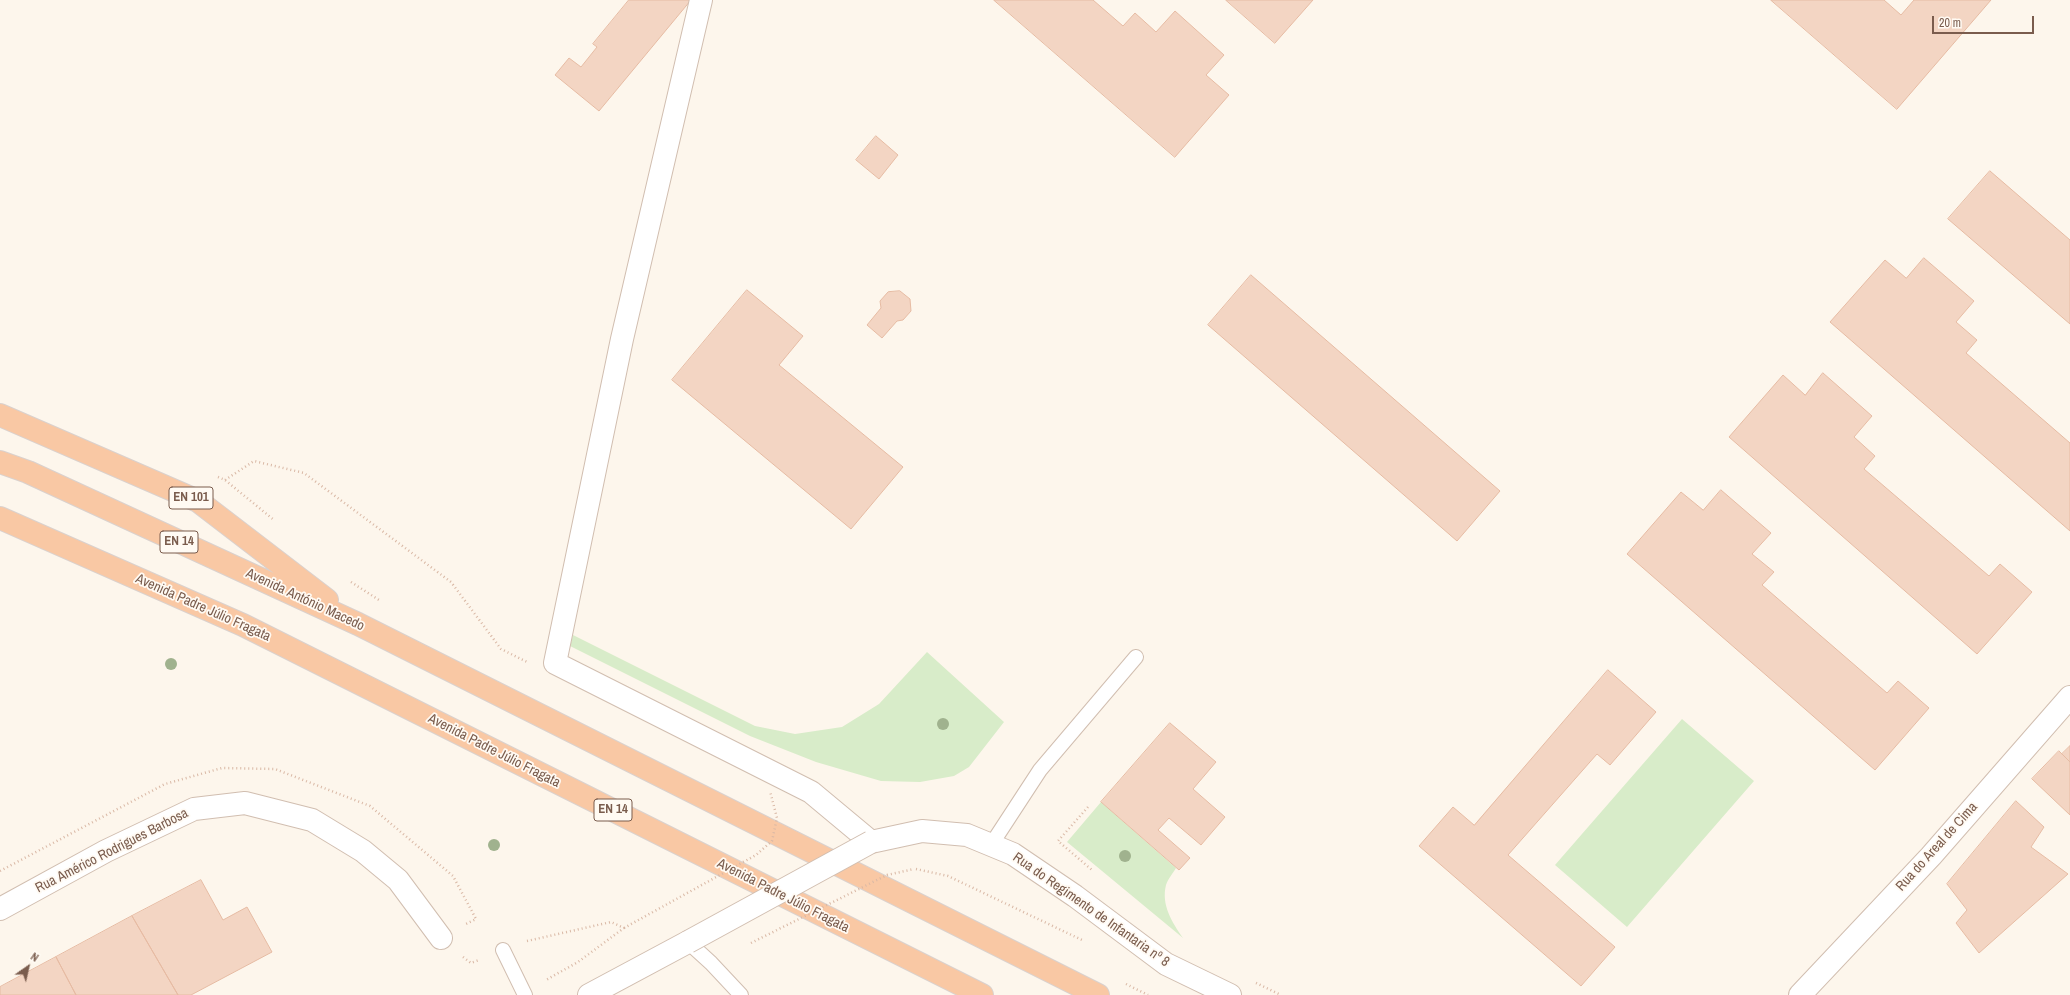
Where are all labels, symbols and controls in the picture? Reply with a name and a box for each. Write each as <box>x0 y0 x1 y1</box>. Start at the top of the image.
scale bar <box>1934 8 2036 34</box>
text: 20 m <box>1939 15 1961 31</box>
road number: EN 101 <box>169 487 213 509</box>
road number: EN 14 <box>160 531 198 553</box>
street label: Avenida António Macedo <box>243 565 367 635</box>
street label: Avenida Padre Júlio Fragata <box>133 571 273 645</box>
street label: Avenida Padre Júlio Fragata <box>425 710 563 792</box>
road number: EN 14 <box>594 799 632 821</box>
street label: Rua do Areal de Cima <box>1893 799 1981 895</box>
street label: Rua Américo Rodrigues Barbosa <box>33 805 191 897</box>
street label: Rua do Regimento de Infantaria nº 8 <box>1009 849 1173 971</box>
street label: Avenida Padre Júlio Fragata <box>714 855 852 937</box>
north arrow <box>8 947 48 987</box>
text: N <box>28 949 41 965</box>

